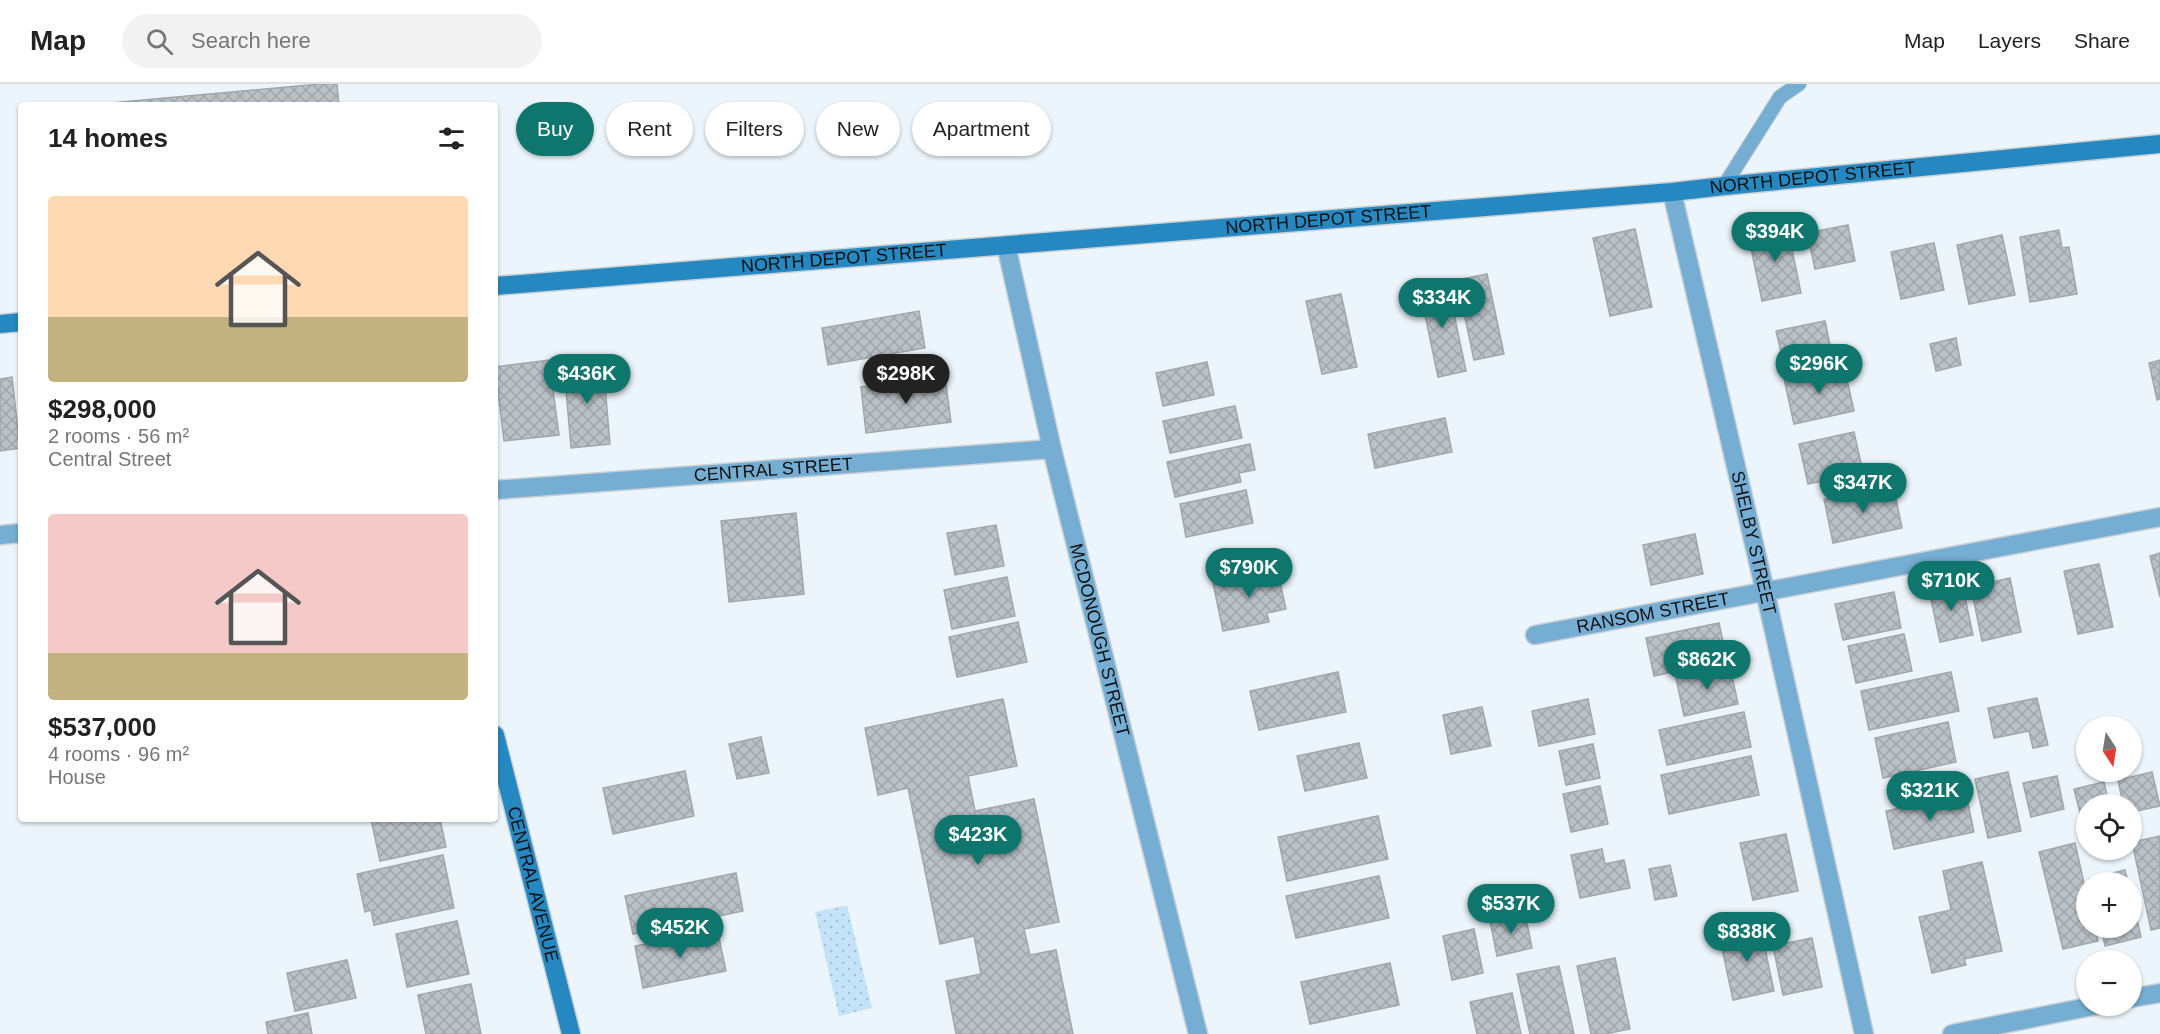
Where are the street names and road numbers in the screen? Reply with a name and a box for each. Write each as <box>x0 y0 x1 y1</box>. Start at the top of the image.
street label: NORTH DEPOT STREET <box>1709 158 1916 198</box>
street label: NORTH DEPOT STREET <box>1225 201 1432 238</box>
street label: NORTH DEPOT STREET <box>740 240 948 276</box>
street label: CENTRAL STREET <box>693 454 853 485</box>
street label: SHELBY STREET <box>1727 469 1780 616</box>
street label: MCDONOUGH STREET <box>1066 541 1133 739</box>
street label: RANSOM STREET <box>1575 589 1731 637</box>
street label: CENTRAL AVENUE <box>504 804 562 964</box>

